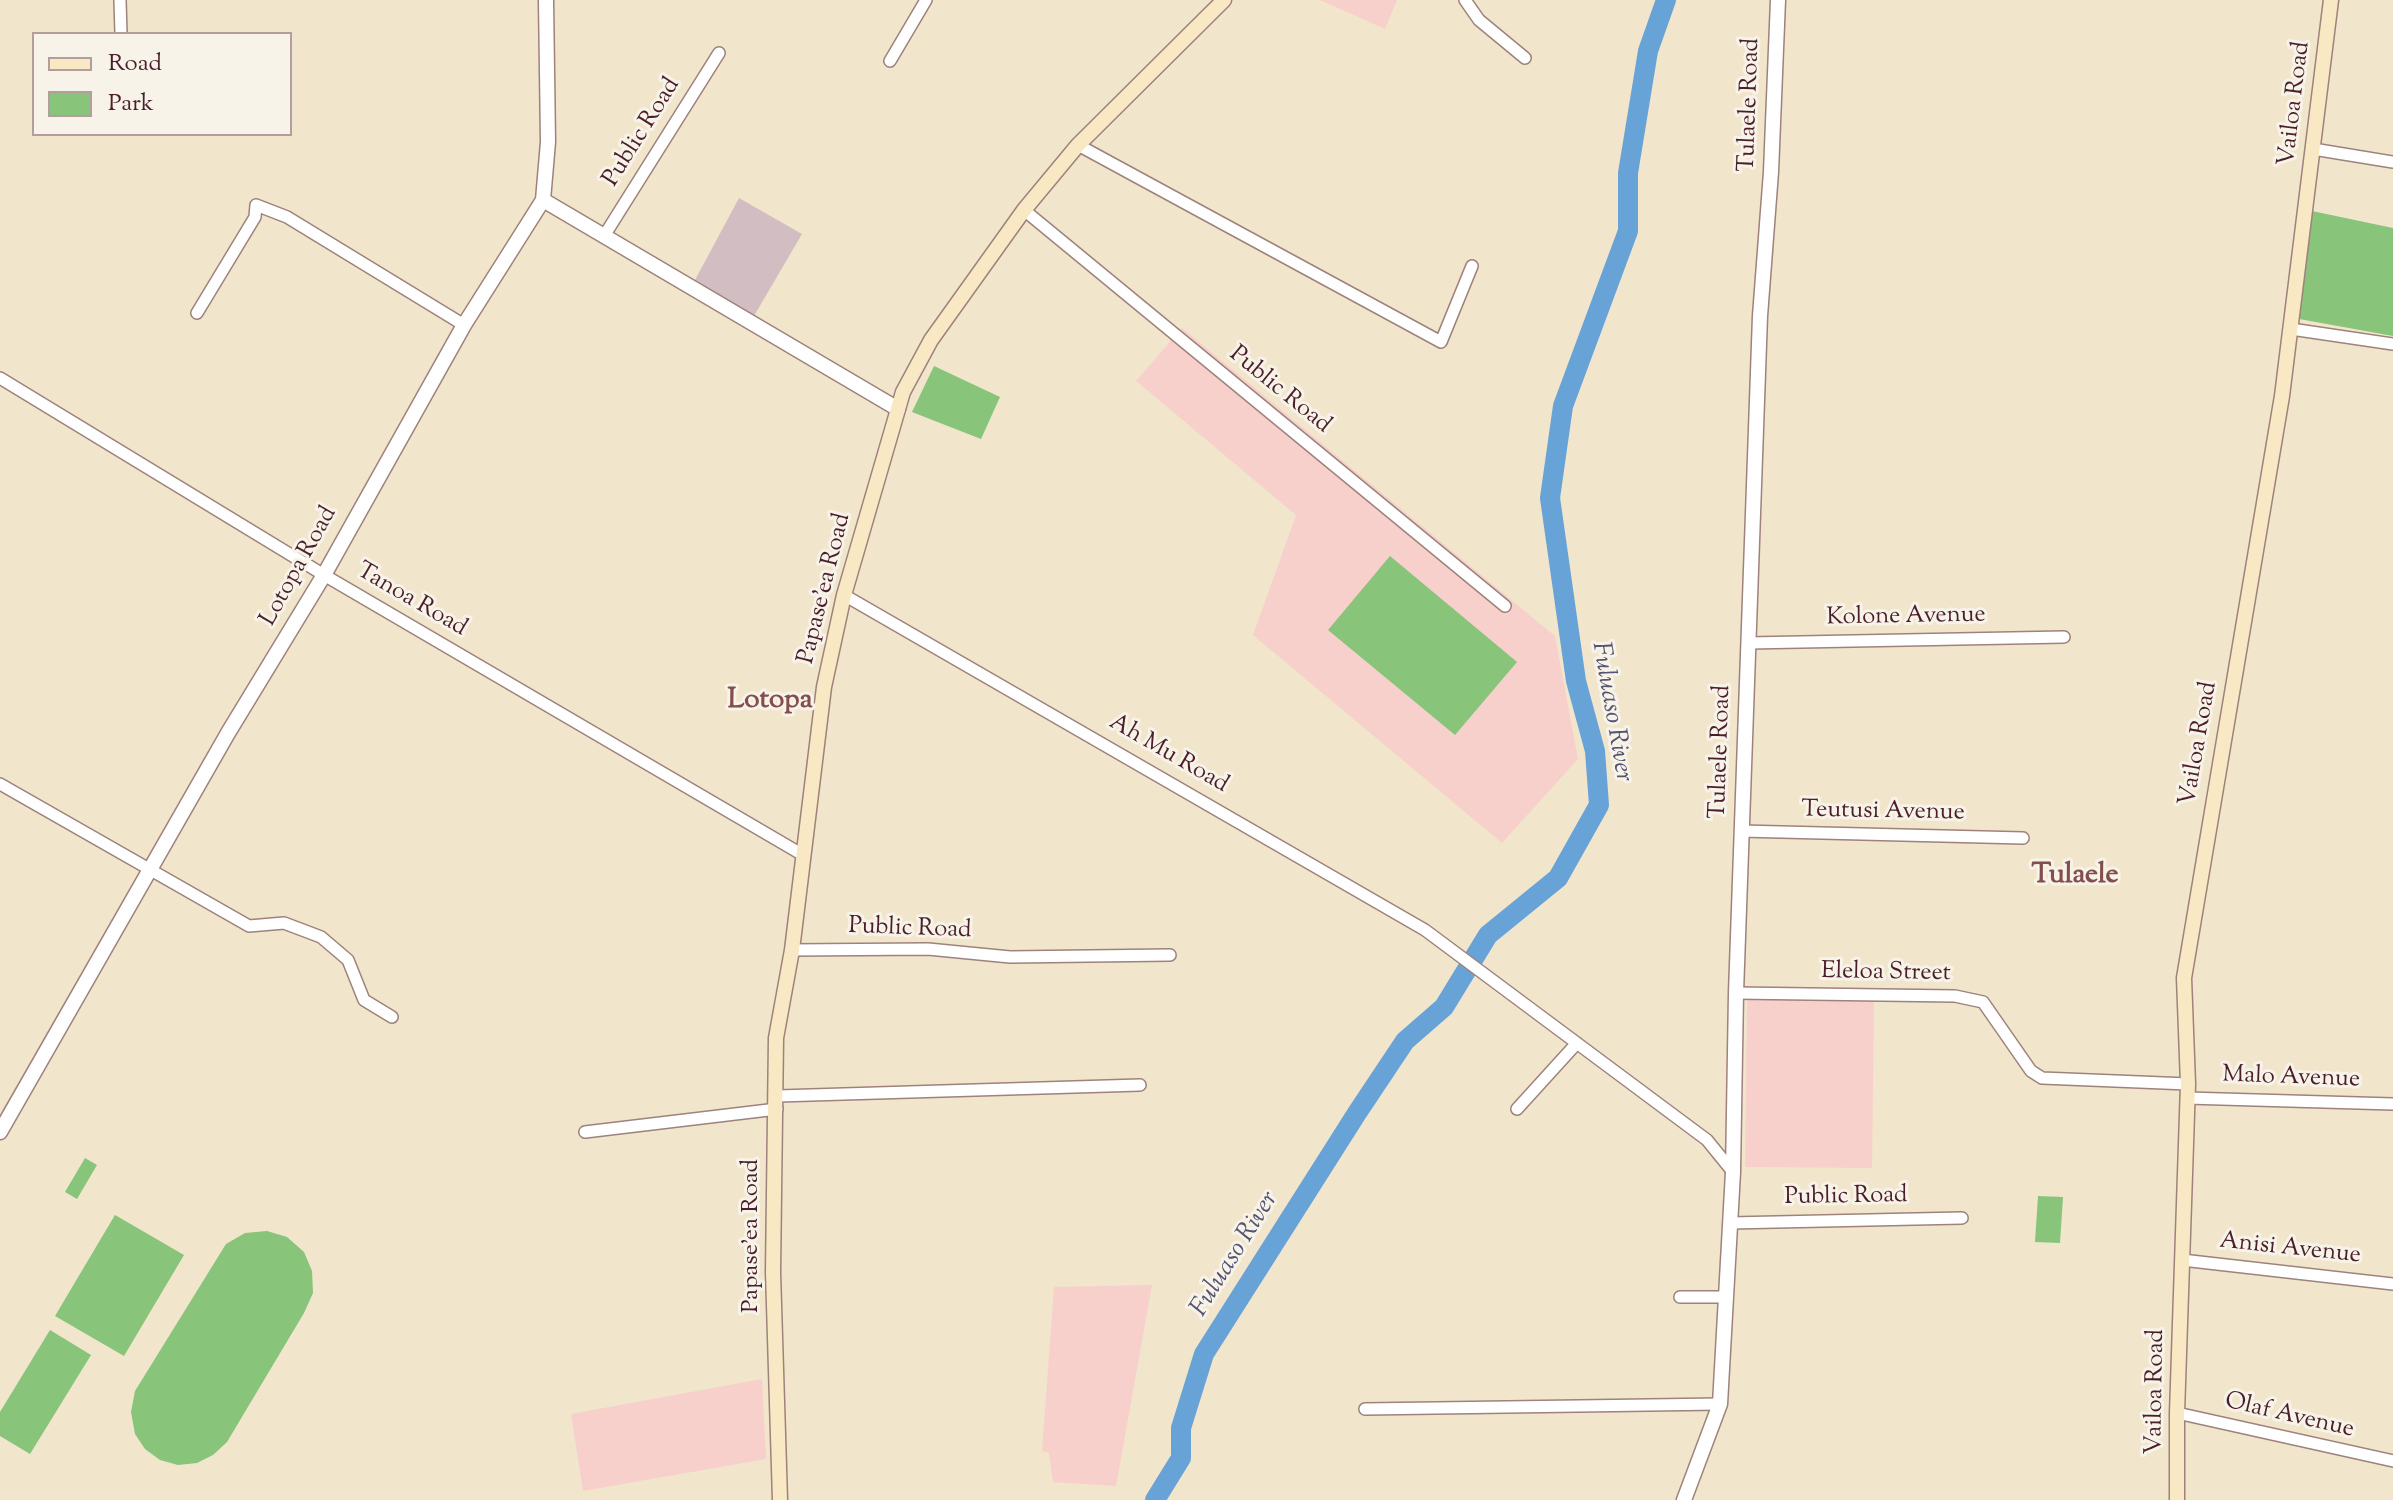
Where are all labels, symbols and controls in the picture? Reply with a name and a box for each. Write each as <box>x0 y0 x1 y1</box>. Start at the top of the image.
legend <box>32 32 292 136</box>
street label: Tulaele Road <box>1734 38 1768 172</box>
street label: Vailoa Road <box>2274 40 2318 168</box>
text: Road <box>108 47 162 81</box>
street label: Public Road <box>598 73 688 193</box>
text: Park <box>108 87 154 121</box>
street label: Public Road <box>1222 341 1336 441</box>
street label: Lotopa Road <box>255 502 345 632</box>
street label: Papase'ea Road <box>793 511 859 667</box>
street label: Tanoa Road <box>351 558 471 644</box>
street label: Kolone Avenue <box>1826 602 1986 634</box>
water label: Fuluaso River <box>1582 640 1638 784</box>
street label: Vailoa Road <box>2175 680 2225 808</box>
district label: Lotopa <box>727 685 813 719</box>
street label: Tulaele Road <box>1705 685 1739 819</box>
street label: Ah Mu Road <box>1103 709 1233 801</box>
street label: Teutusi Avenue <box>1801 797 1965 829</box>
district label: Tulaele <box>2031 860 2119 894</box>
street label: Public Road <box>848 913 972 947</box>
street label: Eleloa Street <box>1821 958 1951 990</box>
street label: Malo Avenue <box>2222 1062 2360 1096</box>
street label: Papase'ea Road <box>739 1159 767 1313</box>
street label: Public Road <box>1784 1183 1908 1213</box>
water label: Fuluaso River <box>1185 1187 1287 1323</box>
street label: Anisi Avenue <box>2218 1228 2362 1272</box>
street label: Vailoa Road <box>2142 1329 2172 1455</box>
street label: Olaf Avenue <box>2222 1388 2356 1446</box>

